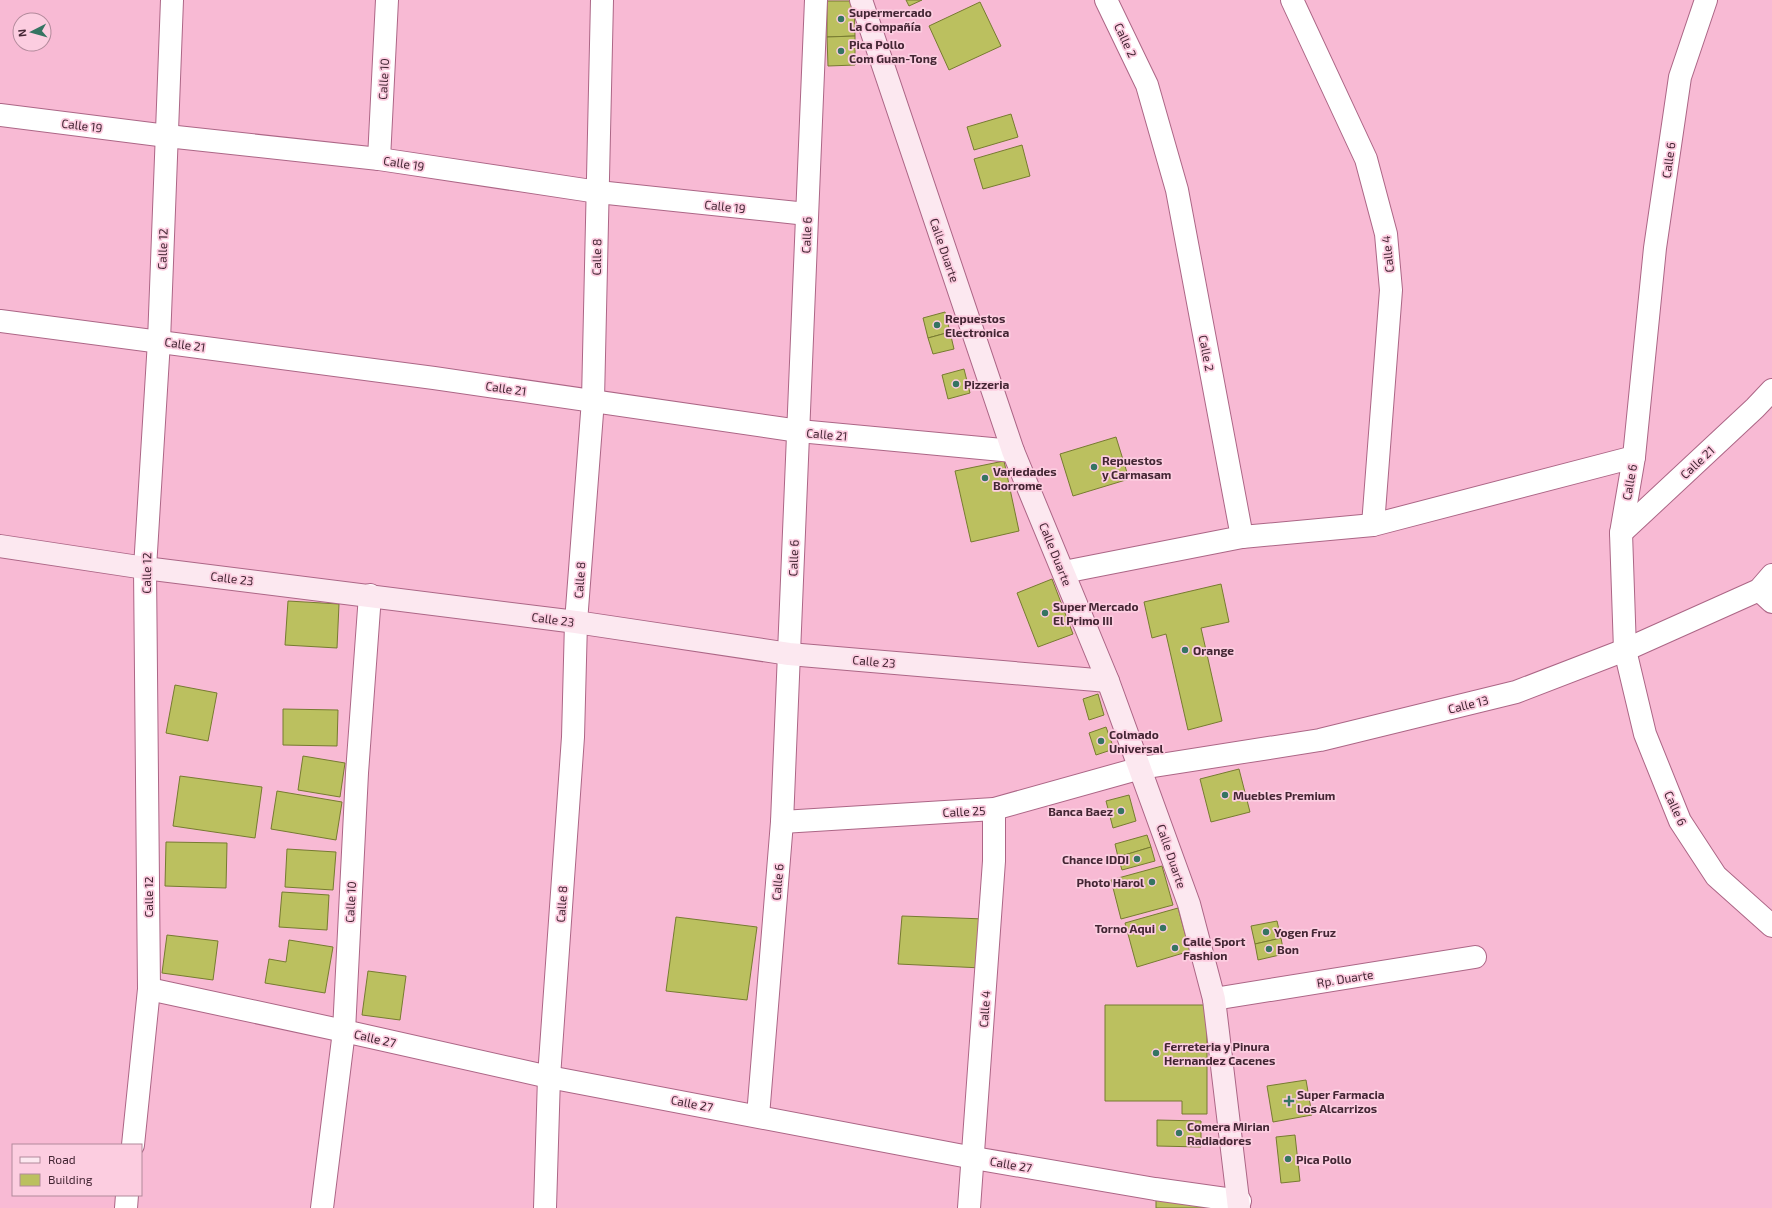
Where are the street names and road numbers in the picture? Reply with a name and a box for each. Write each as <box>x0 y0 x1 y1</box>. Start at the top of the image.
street label: Calle 2 <box>1112 21 1140 60</box>
street label: Calle 10 <box>375 58 391 100</box>
street label: Calle 19 <box>61 116 103 134</box>
street label: Calle 6 <box>1659 141 1677 179</box>
street label: Calle 19 <box>382 153 426 173</box>
street label: Calle 19 <box>704 197 746 215</box>
street label: Calle 6 <box>798 216 814 254</box>
street label: Calle Duarte <box>927 216 963 284</box>
street label: Calle 12 <box>154 228 170 270</box>
street label: Calle 4 <box>1378 235 1396 273</box>
street label: Calle 8 <box>589 238 603 276</box>
street label: Calle 21 <box>164 334 206 354</box>
street label: Calle 2 <box>1197 334 1217 372</box>
street label: Calle 21 <box>485 378 527 398</box>
street label: Calle 21 <box>806 425 848 443</box>
street label: Calle 21 <box>1677 443 1717 481</box>
street label: Calle 6 <box>1619 463 1639 501</box>
street label: Calle Duarte <box>1037 520 1075 588</box>
street label: Calle 6 <box>785 539 801 577</box>
street label: Calle 12 <box>139 552 153 594</box>
street label: Calle 8 <box>571 561 587 599</box>
street label: Calle 23 <box>210 568 254 588</box>
street label: Calle 23 <box>531 609 575 629</box>
street label: Calle 23 <box>852 652 896 670</box>
street label: Calle 13 <box>1446 692 1490 716</box>
street label: Calle 6 <box>1662 788 1690 828</box>
street label: Calle 25 <box>942 803 986 819</box>
street label: Calle Duarte <box>1154 822 1190 890</box>
street label: Calle 6 <box>768 863 786 901</box>
street label: Calle 12 <box>141 876 155 918</box>
street label: Calle 10 <box>342 881 358 923</box>
street label: Calle 8 <box>553 885 569 923</box>
street label: Rp. Duarte <box>1316 967 1374 989</box>
street label: Calle 4 <box>976 990 992 1028</box>
street label: Calle 27 <box>353 1026 397 1050</box>
street label: Calle 27 <box>670 1092 714 1114</box>
street label: Calle 27 <box>989 1153 1033 1175</box>

